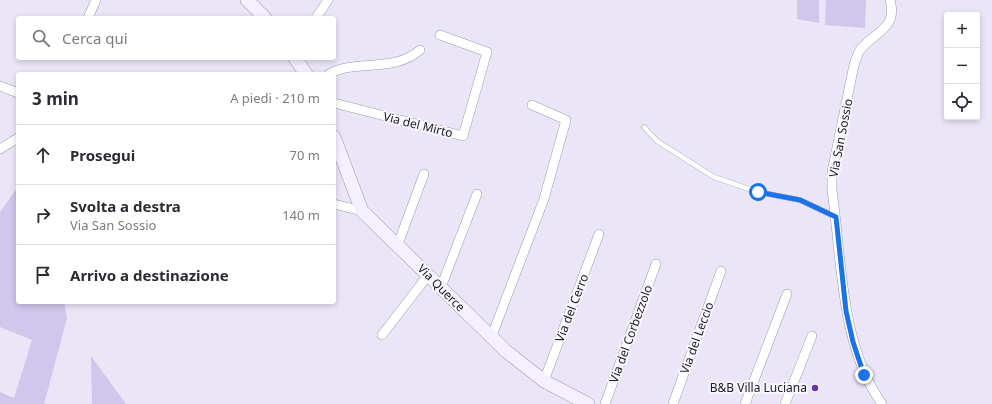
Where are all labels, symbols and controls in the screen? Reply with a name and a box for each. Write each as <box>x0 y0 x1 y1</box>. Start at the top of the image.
map controls <box>944 12 980 120</box>
button: + <box>944 12 980 48</box>
search box <box>16 16 336 60</box>
icon: search <box>30 27 52 49</box>
text: Cerca qui <box>62 28 128 48</box>
button: − <box>944 48 980 84</box>
button: locate <box>944 84 980 120</box>
text: 3 min <box>32 87 79 110</box>
text: A piedi · 210 m <box>230 89 320 107</box>
street label: Via San Sossio <box>825 97 856 179</box>
street label: Via del Mirto <box>382 108 455 141</box>
icon: ahead <box>32 144 54 166</box>
text: Prosegui <box>70 145 135 165</box>
text: 70 m <box>290 146 320 164</box>
route start <box>749 183 767 201</box>
text: Svolta a destra <box>70 196 181 216</box>
icon: right <box>32 204 54 226</box>
text: 140 m <box>282 206 320 224</box>
text: Via San Sossio <box>70 216 156 234</box>
street label: Via Querce <box>414 260 469 315</box>
icon: arrive <box>32 264 54 286</box>
text: Arrivo a destinazione <box>70 265 229 285</box>
street label: Via del Cerro <box>551 271 592 344</box>
street label: Via del Corbezzolo <box>605 282 656 385</box>
street label: Via del Leccio <box>676 299 717 376</box>
route end <box>855 366 873 384</box>
place label: B&B Villa Luciana <box>710 379 807 396</box>
marker: B&B Villa Luciana <box>810 383 820 393</box>

